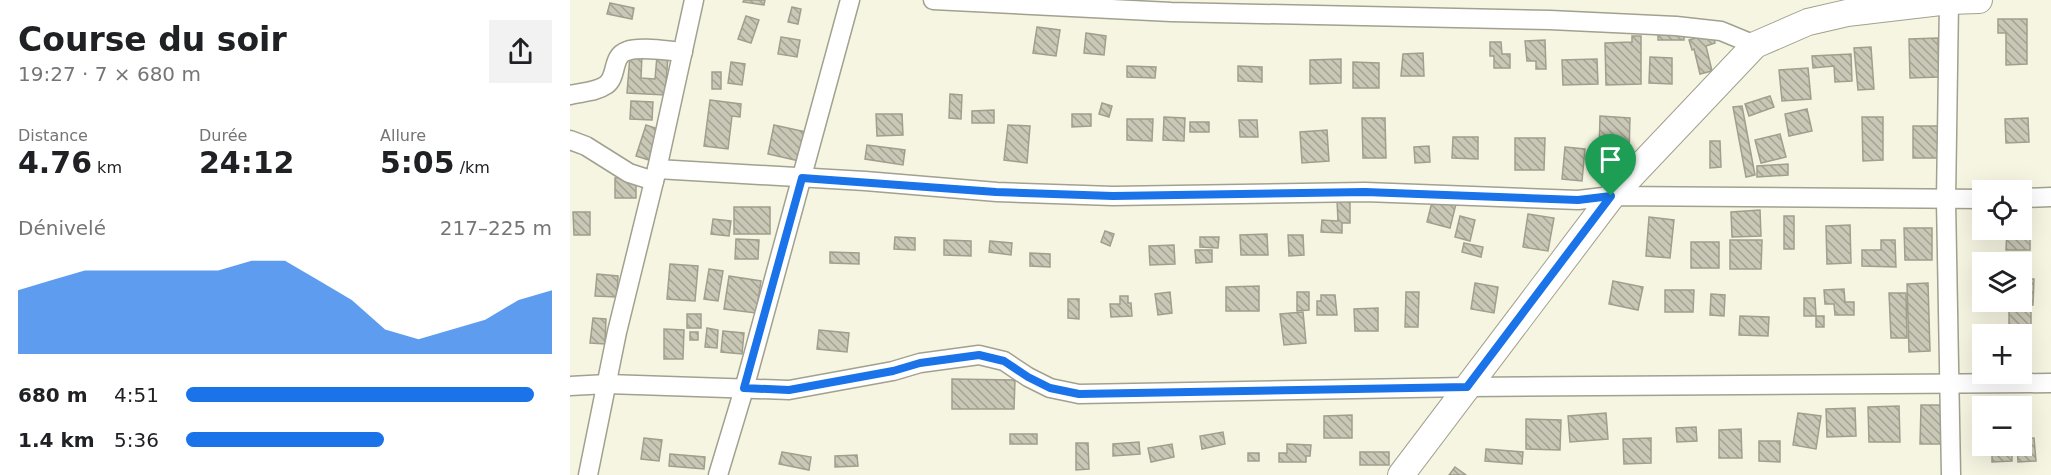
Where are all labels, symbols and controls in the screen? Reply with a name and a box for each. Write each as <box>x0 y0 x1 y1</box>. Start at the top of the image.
text: Course du soir <box>18 20 287 59</box>
button: share <box>489 20 552 83</box>
text: 19:27 · 7 × 680 m <box>18 62 201 86</box>
text: Distance <box>18 126 88 145</box>
text: Durée <box>199 126 247 145</box>
text: Allure <box>380 126 426 145</box>
pin <box>1585 134 1636 196</box>
icon: arrive <box>1594 143 1627 176</box>
text: 4.76 <box>18 145 92 180</box>
text: 24:12 <box>199 145 295 180</box>
text: 5:05 <box>380 145 455 180</box>
text: km <box>92 158 122 177</box>
text: /km <box>455 158 490 177</box>
map controls <box>1972 180 2032 456</box>
button: locate <box>1972 180 2032 240</box>
text: Dénivelé <box>18 216 106 240</box>
text: 217–225 m <box>440 216 552 240</box>
button: layers <box>1972 252 2032 312</box>
button: + <box>1972 324 2032 384</box>
text: 680 m <box>18 383 88 407</box>
text: 4:51 <box>114 383 159 407</box>
button: − <box>1972 396 2032 456</box>
text: 1.4 km <box>18 428 95 452</box>
text: 5:36 <box>114 428 159 452</box>

